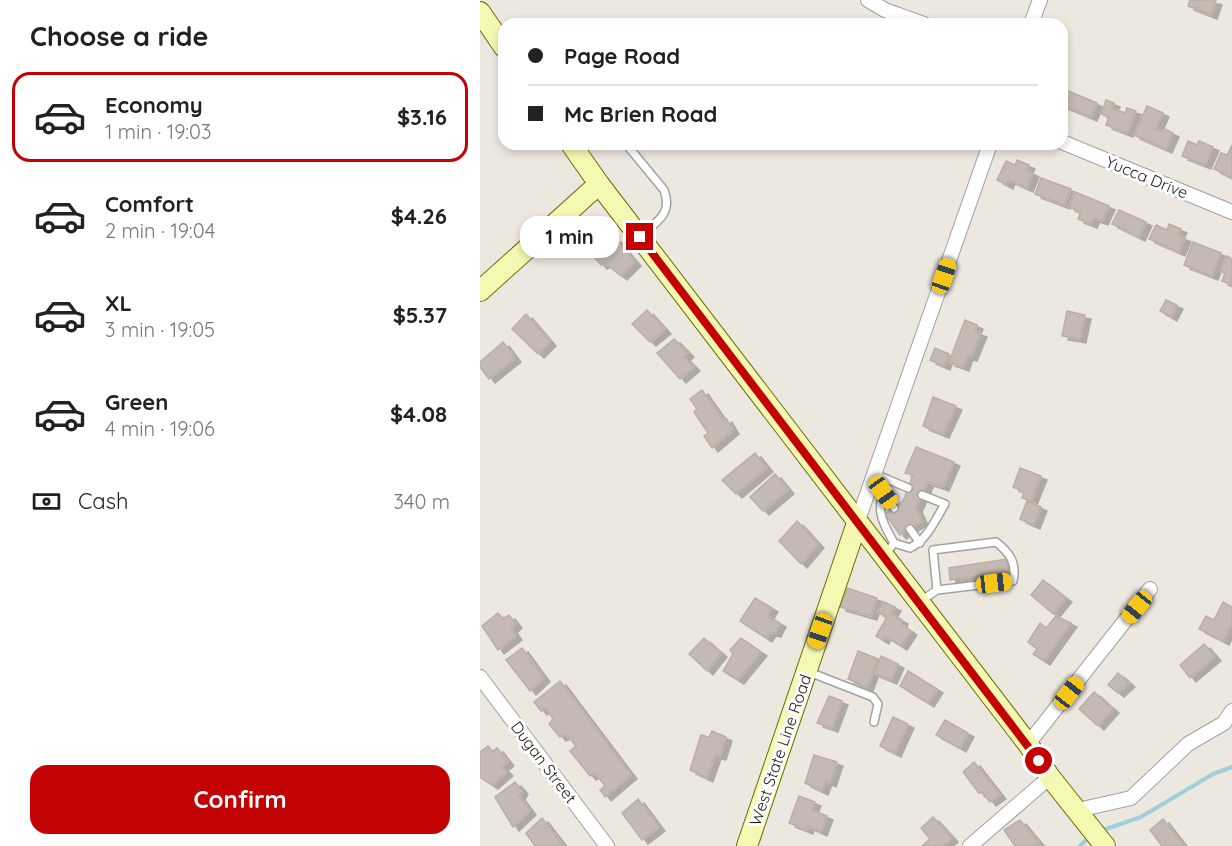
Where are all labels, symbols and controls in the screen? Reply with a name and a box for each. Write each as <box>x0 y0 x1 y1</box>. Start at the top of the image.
text: Choose a ride <box>30 19 208 53</box>
text: Page Road <box>564 42 680 70</box>
icon: car <box>33 90 87 144</box>
text: Economy <box>105 91 203 119</box>
text: Mc Brien Road <box>564 100 717 128</box>
text: $3.16 <box>397 103 447 131</box>
text: 1 min · 19:03 <box>105 119 211 144</box>
street label: Yucca Drive <box>1103 151 1191 203</box>
icon: car <box>33 189 87 243</box>
text: Comfort <box>105 190 194 218</box>
text: $4.26 <box>391 202 447 230</box>
callout: 1 min <box>520 216 619 258</box>
text: 2 min · 19:04 <box>105 218 215 243</box>
route end <box>626 223 653 250</box>
text: 1 min <box>545 224 594 249</box>
car <box>930 256 958 296</box>
icon: car <box>33 288 87 342</box>
text: XL <box>105 289 132 317</box>
text: $5.37 <box>393 301 447 329</box>
text: 3 min · 19:05 <box>105 317 215 342</box>
icon: car <box>33 387 87 441</box>
text: Green <box>105 388 168 416</box>
text: $4.08 <box>390 400 447 428</box>
text: 4 min · 19:06 <box>105 416 215 441</box>
car <box>865 472 901 512</box>
icon: cash <box>30 485 63 518</box>
text: Cash <box>78 487 129 515</box>
text: 340 m <box>393 489 450 514</box>
car <box>975 572 1013 594</box>
car <box>1119 587 1155 627</box>
car <box>806 611 834 651</box>
street label: West State Line Road <box>745 672 815 828</box>
car <box>1051 673 1087 713</box>
street label: Dugan Street <box>507 717 581 807</box>
route start <box>1025 747 1052 774</box>
button: Confirm <box>30 765 450 834</box>

